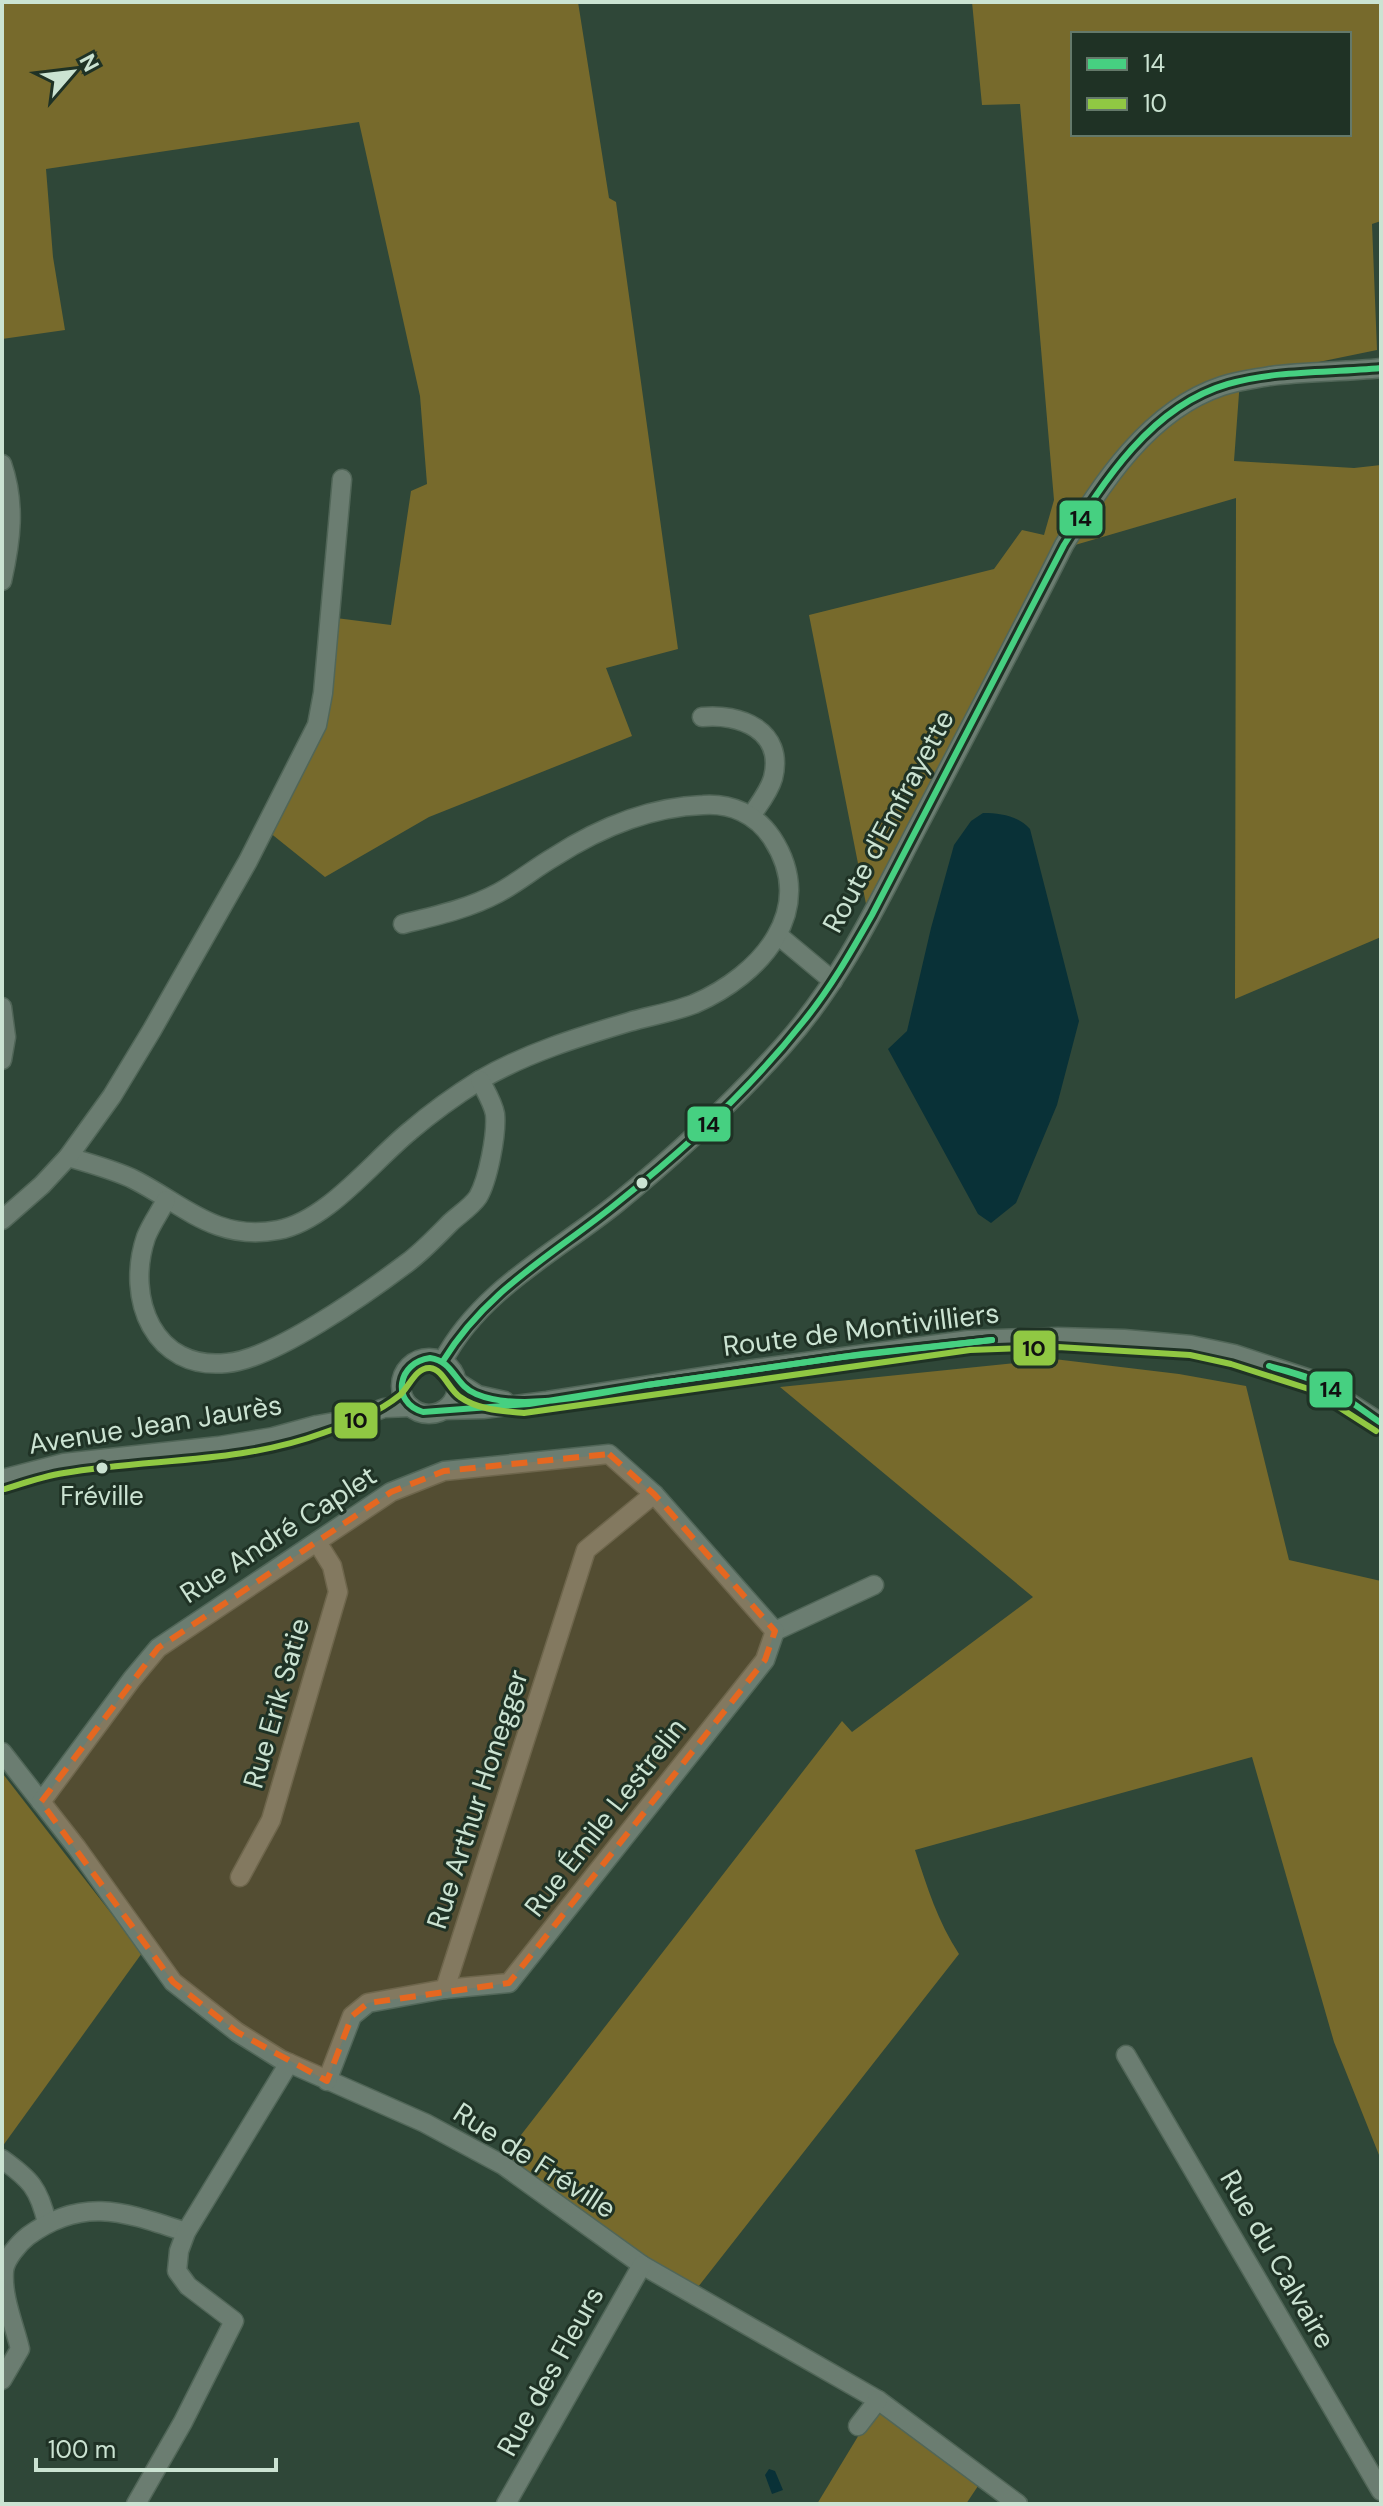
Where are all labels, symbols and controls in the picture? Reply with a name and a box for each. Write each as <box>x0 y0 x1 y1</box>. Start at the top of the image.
north arrow <box>32 32 112 112</box>
legend <box>1071 32 1351 136</box>
text: 14 <box>1143 48 1165 79</box>
text: N <box>73 49 106 77</box>
text: 10 <box>1143 88 1167 119</box>
line badge: 14 <box>1058 499 1104 537</box>
text: 14 <box>1070 504 1092 533</box>
street label: Route d'Emfrayette <box>814 704 963 939</box>
line badge: 14 <box>686 1105 732 1143</box>
text: 14 <box>698 1110 720 1139</box>
unlabelled marker <box>634 1175 650 1191</box>
street label: Route de Montivilliers <box>721 1294 1001 1365</box>
line badge: 10 <box>1012 1329 1057 1367</box>
text: 10 <box>1022 1334 1046 1363</box>
line badge: 14 <box>1308 1370 1354 1409</box>
text: 14 <box>1320 1375 1342 1404</box>
street label: Avenue Jean Jaurès <box>26 1386 285 1463</box>
line badge: 10 <box>333 1401 379 1440</box>
text: 10 <box>344 1406 368 1435</box>
street label: Rue André Caplet <box>173 1457 384 1612</box>
marker: Fréville <box>94 1460 110 1476</box>
place label: Fréville <box>60 1479 144 1513</box>
street label: Rue Erik Satie <box>235 1614 318 1792</box>
street label: Rue Arthur Honegger <box>418 1665 537 1933</box>
street label: Rue Émile Lestrelin <box>516 1710 695 1924</box>
street label: Rue de Fréville <box>446 2094 623 2227</box>
street label: Rue du Calvaire <box>1211 2163 1344 2355</box>
street label: Rue des Fleurs <box>489 2280 612 2463</box>
scale bar <box>36 2422 276 2472</box>
text: 100 m <box>48 2434 116 2465</box>

